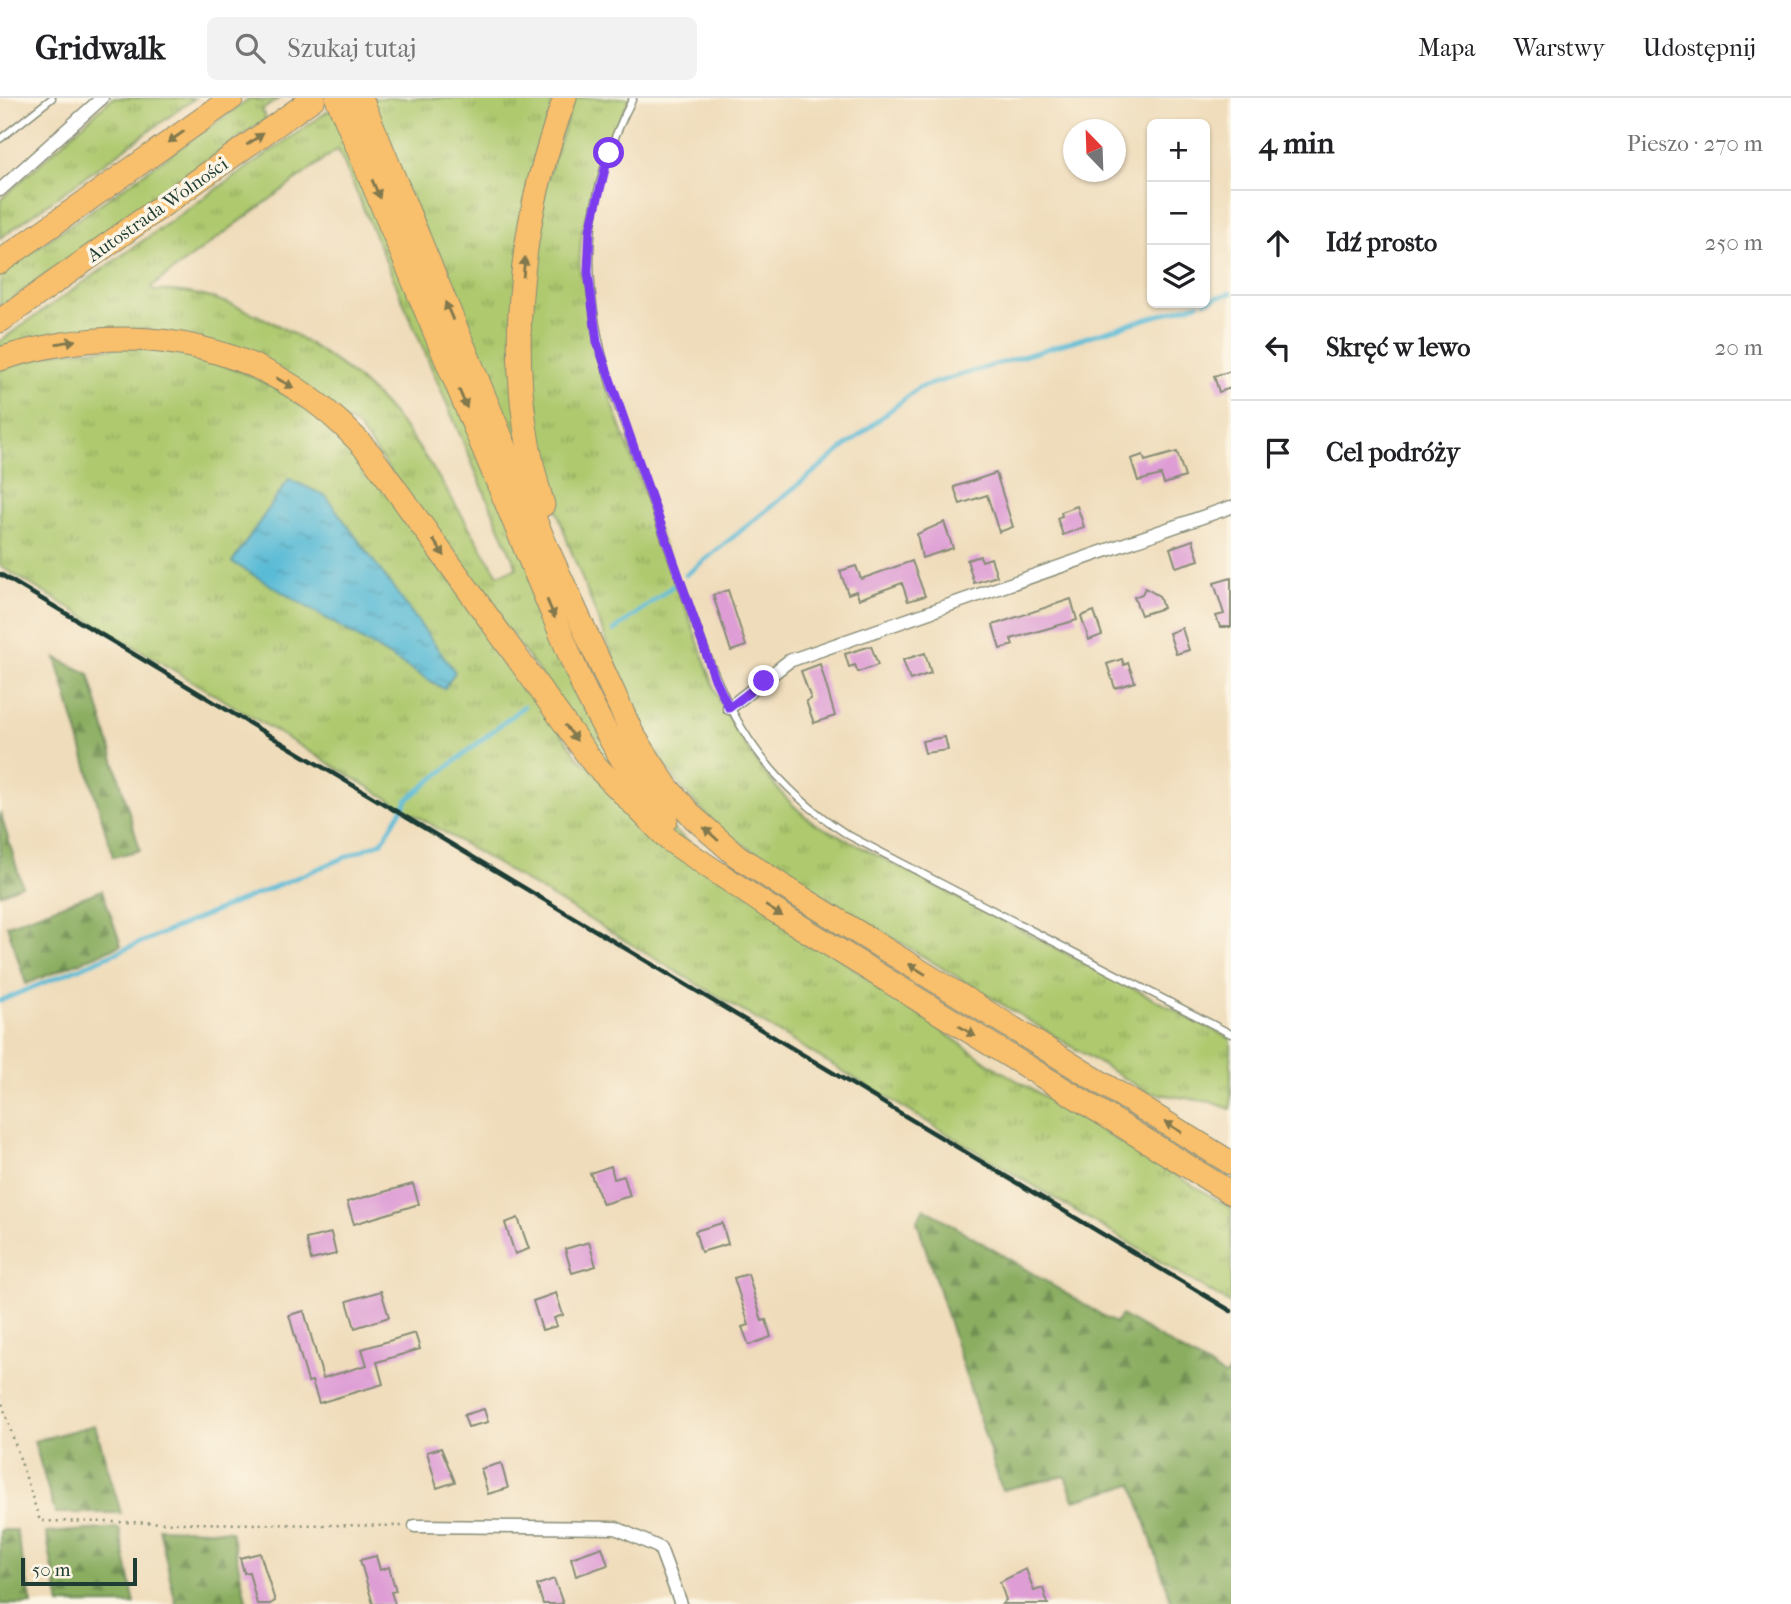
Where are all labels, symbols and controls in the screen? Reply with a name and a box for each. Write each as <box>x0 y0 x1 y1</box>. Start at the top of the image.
search box <box>207 17 697 80</box>
text: Gridwalk <box>35 29 165 68</box>
icon: search <box>231 29 269 67</box>
text: Szukaj tutaj <box>287 33 416 64</box>
text: Mapa <box>1418 34 1475 62</box>
text: Warstwy <box>1513 34 1605 62</box>
text: Udostępnij <box>1643 34 1756 62</box>
north arrow <box>1063 119 1126 182</box>
map controls <box>1147 119 1210 308</box>
button: + <box>1147 119 1210 182</box>
text: 4 min <box>1259 126 1334 161</box>
one-way arrow <box>167 130 185 144</box>
text: Pieszo · 270 m <box>1627 130 1763 157</box>
one-way arrow <box>246 132 264 146</box>
route start <box>593 137 624 168</box>
street label: Autostrada Wolności <box>82 153 233 267</box>
one-way arrow <box>370 179 381 200</box>
button: − <box>1147 182 1210 245</box>
icon: ahead <box>1259 224 1297 262</box>
text: Idź prosto <box>1326 227 1437 258</box>
text: 250 m <box>1705 229 1763 256</box>
button: layers <box>1147 245 1210 308</box>
one-way arrow <box>519 256 530 278</box>
one-way arrow <box>444 300 455 321</box>
icon: left <box>1259 329 1297 367</box>
text: Skręć w lewo <box>1326 332 1470 363</box>
text: 20 m <box>1714 334 1763 361</box>
one-way arrow <box>55 336 77 347</box>
one-way arrow <box>275 377 295 389</box>
one-way arrow <box>458 389 469 410</box>
icon: arrive <box>1259 434 1297 472</box>
text: Cel podróży <box>1326 437 1460 468</box>
one-way arrow <box>432 539 446 557</box>
one-way arrow <box>545 599 557 619</box>
route end <box>748 665 779 696</box>
one-way arrow <box>563 724 577 742</box>
one-way arrow <box>703 826 720 842</box>
one-way arrow <box>765 904 784 917</box>
one-way arrow <box>907 962 927 975</box>
one-way arrow <box>958 1024 977 1037</box>
one-way arrow <box>1163 1121 1183 1134</box>
scale bar <box>21 1555 136 1587</box>
text: 50 m <box>32 1559 71 1581</box>

